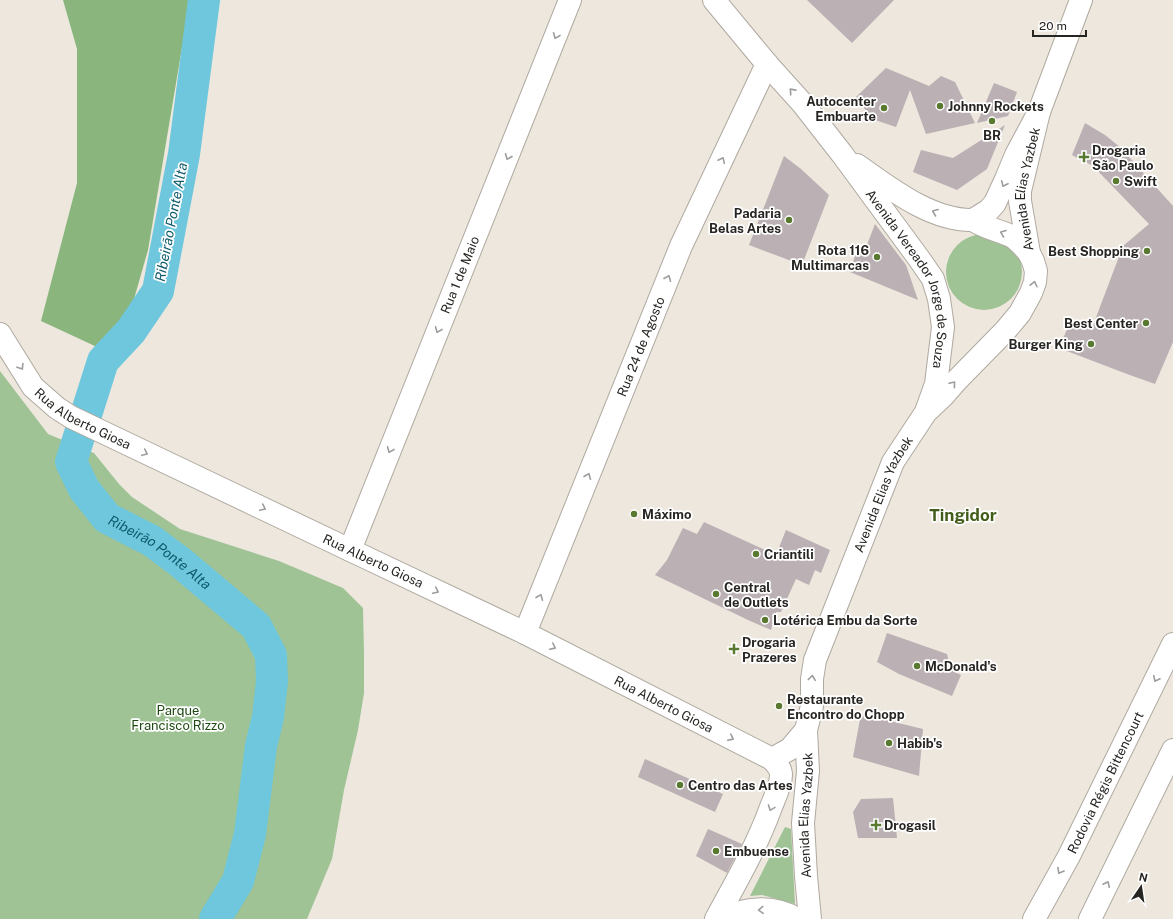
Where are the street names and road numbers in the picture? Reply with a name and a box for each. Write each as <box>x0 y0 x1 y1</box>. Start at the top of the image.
street label: Avenida Elias Yazbek <box>1012 126 1043 252</box>
street label: Avenida Vereador Jorge de Souza <box>863 186 951 370</box>
street label: Rua 1 de Maio <box>438 234 482 316</box>
street label: Rua 24 de Agosto <box>614 294 667 399</box>
street label: Rua Alberto Giosa <box>32 385 133 452</box>
street label: Avenida Elias Yazbek <box>851 433 916 554</box>
street label: Rua Alberto Giosa <box>321 531 425 591</box>
street label: Rua Alberto Giosa <box>612 672 716 735</box>
street label: Rodovia Régis Bittencourt <box>1064 709 1146 856</box>
street label: Avenida Elias Yazbek <box>795 752 816 879</box>

